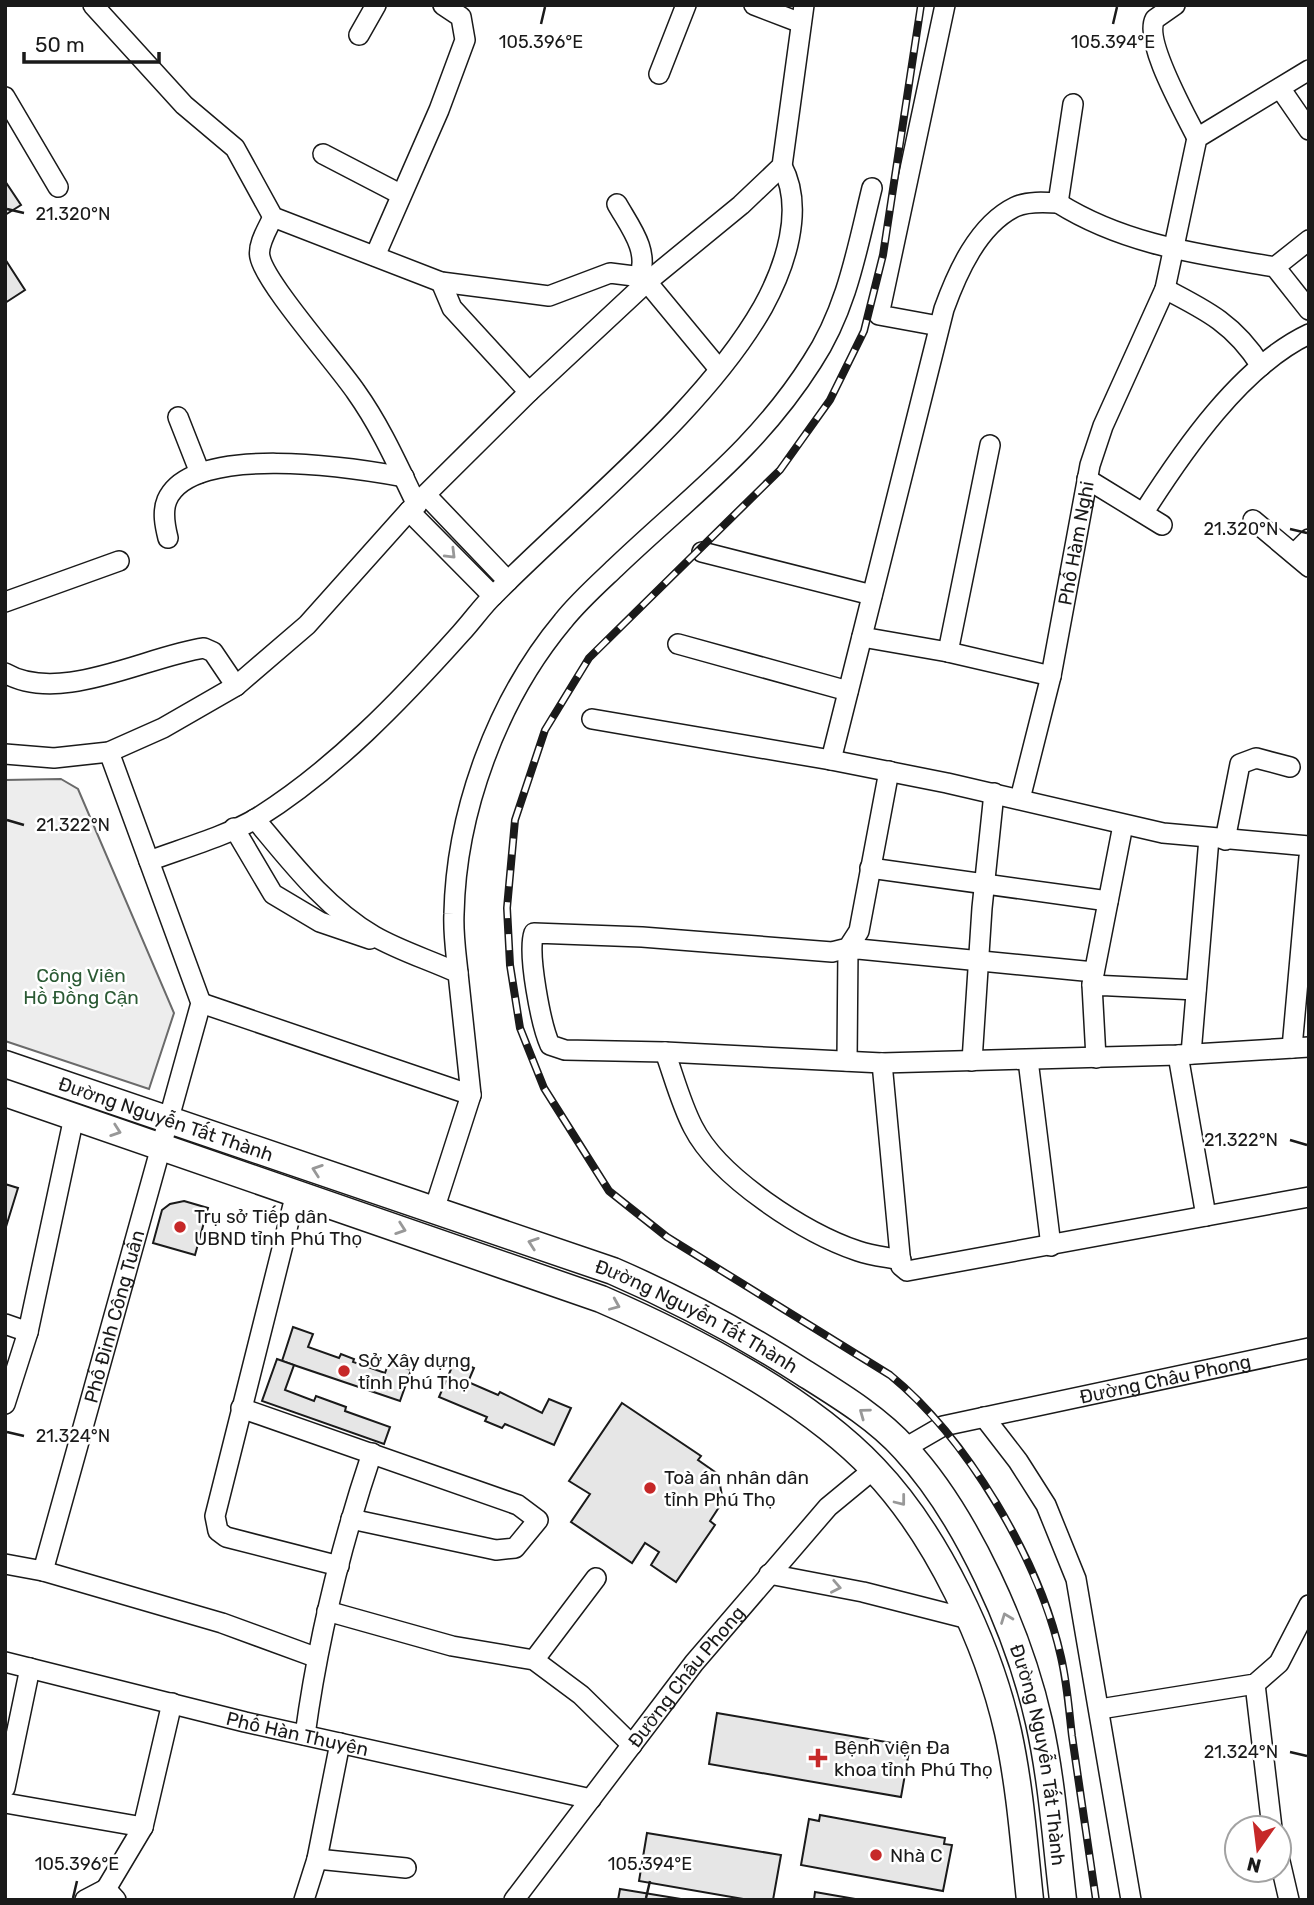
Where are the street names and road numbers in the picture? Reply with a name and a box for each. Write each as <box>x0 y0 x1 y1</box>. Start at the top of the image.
street label: Phố Hàm Nghi <box>1053 479 1099 607</box>
street label: Đường Nguyễn Tất Thành <box>55 1072 276 1167</box>
street label: Phố Đinh Công Tuấn <box>79 1227 149 1406</box>
street label: Đường Nguyễn Tất Thành <box>592 1255 802 1378</box>
street label: Đường Châu Phong <box>1078 1350 1253 1409</box>
street label: Đường Châu Phong <box>623 1602 750 1752</box>
street label: Đường Nguyễn Tất Thành <box>1005 1641 1070 1867</box>
street label: Phố Hàn Thuyên <box>224 1707 371 1761</box>

